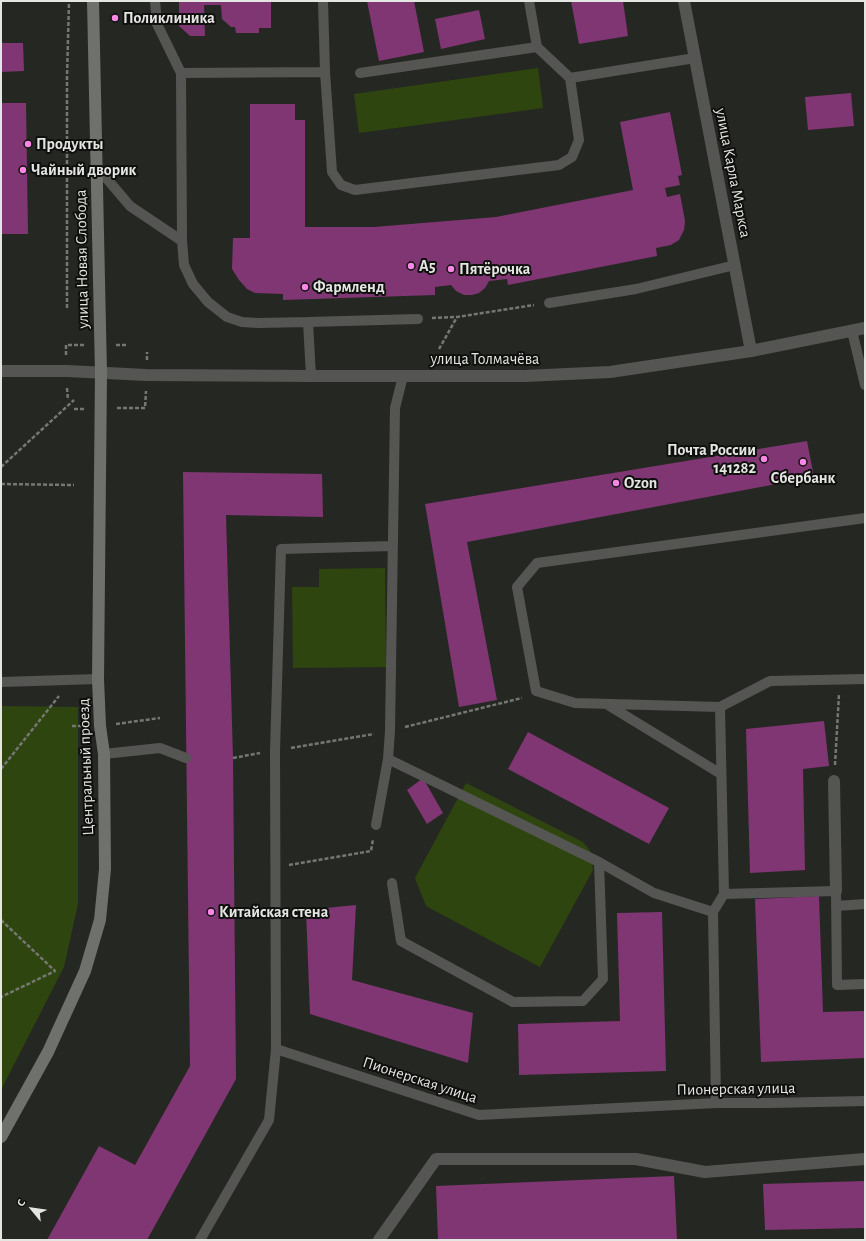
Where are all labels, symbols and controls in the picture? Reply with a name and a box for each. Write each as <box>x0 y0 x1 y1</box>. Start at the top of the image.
place label: Поликлиника <box>123 8 215 28</box>
marker: Поликлиника <box>110 13 120 23</box>
street label: улица Карла Маркса <box>711 107 755 239</box>
place label: Продукты <box>36 134 104 154</box>
marker: Продукты <box>23 139 33 149</box>
place label: Чайный дворик <box>31 160 137 180</box>
marker: Чайный дворик <box>18 165 28 175</box>
street label: улица Новая Слобода <box>71 189 93 329</box>
place label: А5 <box>419 256 436 276</box>
place label: Пятёрочка <box>459 259 530 279</box>
marker: А5 <box>406 261 416 271</box>
marker: Пятёрочка <box>446 264 456 274</box>
place label: Фармленд <box>313 277 385 297</box>
marker: Фармленд <box>300 282 310 292</box>
street label: улица Толмачёва <box>431 349 539 369</box>
place label: Почта России 141282 <box>667 440 756 478</box>
marker: Почта России 141282 <box>759 454 769 464</box>
marker: Сбербанк <box>798 457 808 467</box>
place label: Сбербанк <box>770 468 836 488</box>
place label: Ozon <box>624 473 657 493</box>
marker: Ozon <box>611 478 621 488</box>
street label: Центральный проезд <box>74 698 98 836</box>
place label: Китайская стена <box>219 902 328 922</box>
marker: Китайская стена <box>206 907 216 917</box>
street label: Пионерская улица <box>360 1052 480 1108</box>
street label: Пионерская улица <box>676 1078 796 1100</box>
north arrow <box>12 1189 52 1229</box>
text: С <box>15 1198 27 1208</box>

